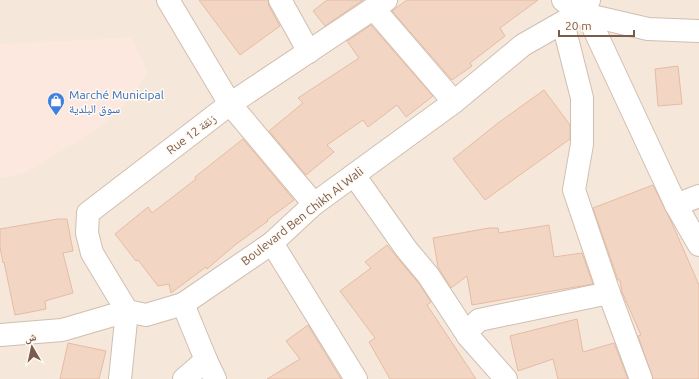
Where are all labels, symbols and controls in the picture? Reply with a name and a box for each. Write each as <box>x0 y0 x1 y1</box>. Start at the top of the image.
scale bar <box>559 12 634 38</box>
text: 20 m <box>565 19 592 32</box>
place label: Marché Municipal سوق البلدية <box>69 88 164 116</box>
shop icon: Marché Municipal سوق البلدية <box>46 91 66 116</box>
street label: Rue 12 زنقة <box>164 111 218 157</box>
street label: Boulevard Ben Chikh Al Wali <box>239 164 366 268</box>
north arrow <box>12 327 52 367</box>
text: ش <box>24 330 38 346</box>

